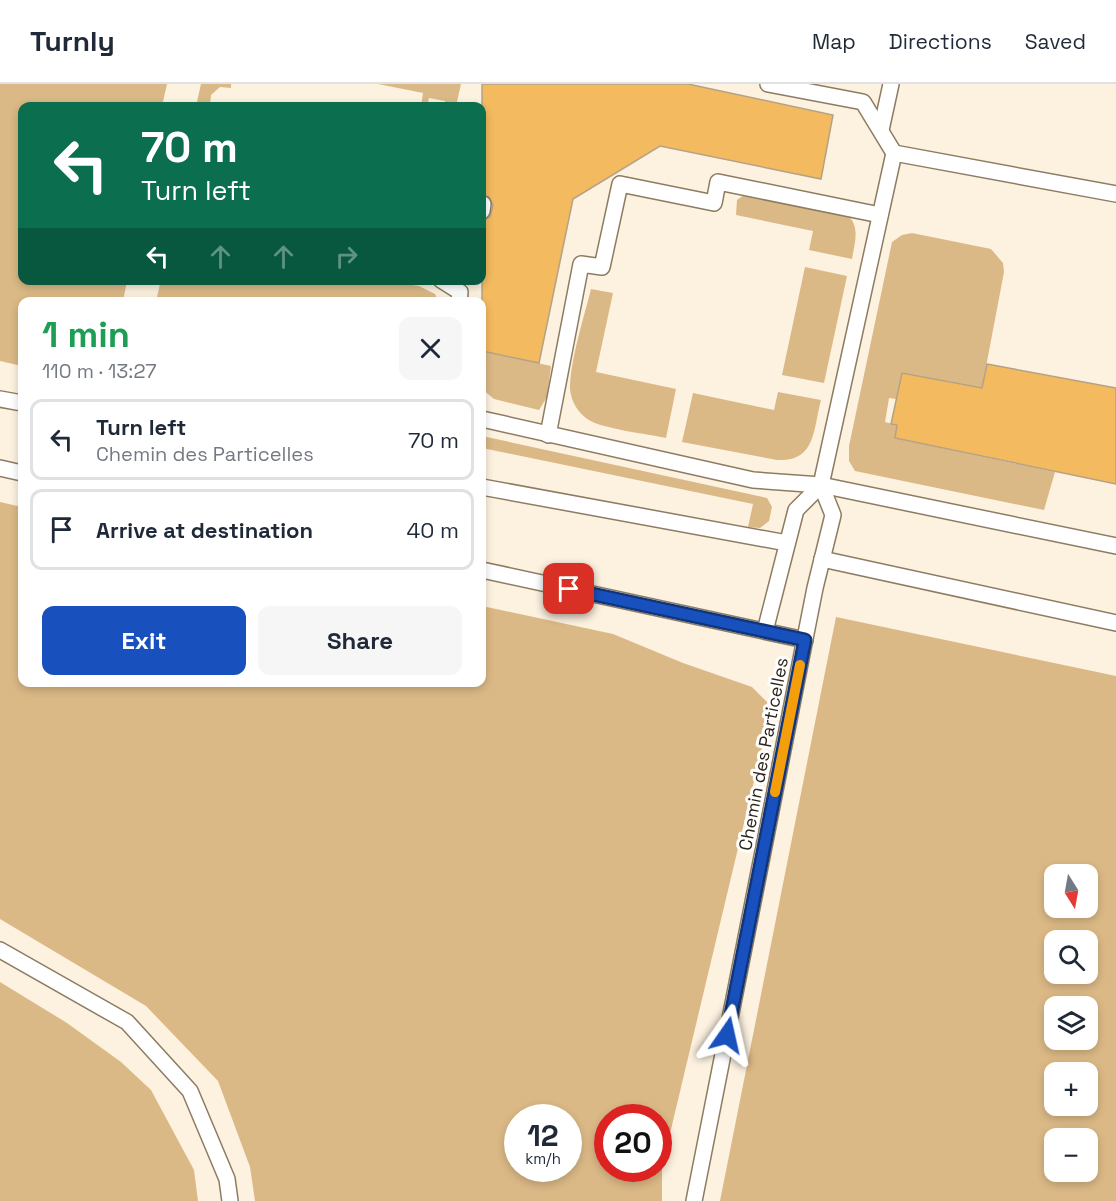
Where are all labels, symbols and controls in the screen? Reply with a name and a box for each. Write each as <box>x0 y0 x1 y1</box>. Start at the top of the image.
text: Turnly <box>30 23 115 59</box>
text: Map <box>812 28 856 55</box>
text: Directions <box>889 28 992 55</box>
text: Saved <box>1025 28 1086 55</box>
text: 70 m <box>141 121 238 174</box>
icon: left <box>42 126 120 204</box>
text: Turn left <box>141 173 251 208</box>
icon: left <box>141 240 174 273</box>
icon: ahead <box>204 240 237 273</box>
icon: ahead <box>267 240 300 273</box>
icon: right <box>330 240 363 273</box>
text: 1 min <box>42 312 130 358</box>
button: close <box>399 317 462 380</box>
text: 110 m · 13:27 <box>42 358 157 384</box>
text: Turn left <box>96 413 186 441</box>
icon: left <box>45 423 78 456</box>
text: 70 m <box>408 426 459 454</box>
text: Chemin des Particelles <box>96 441 314 467</box>
icon: arrive <box>45 513 78 546</box>
text: Arrive at destination <box>96 516 313 544</box>
text: 40 m <box>407 516 459 544</box>
pin <box>543 563 594 614</box>
icon: arrive <box>552 572 585 605</box>
button: Exit <box>42 606 246 675</box>
button: Share <box>258 606 462 675</box>
street label: Chemin des Particelles <box>733 656 793 852</box>
north arrow <box>1044 864 1098 918</box>
map controls <box>1044 864 1098 1182</box>
button: search <box>1044 930 1098 984</box>
button: layers <box>1044 996 1098 1050</box>
position arrow <box>695 1003 759 1067</box>
button: + <box>1044 1062 1098 1116</box>
speed limit sign: 20 <box>594 1104 672 1182</box>
text: 12 <box>527 1116 559 1155</box>
button: − <box>1044 1128 1098 1182</box>
text: km/h <box>525 1149 561 1168</box>

